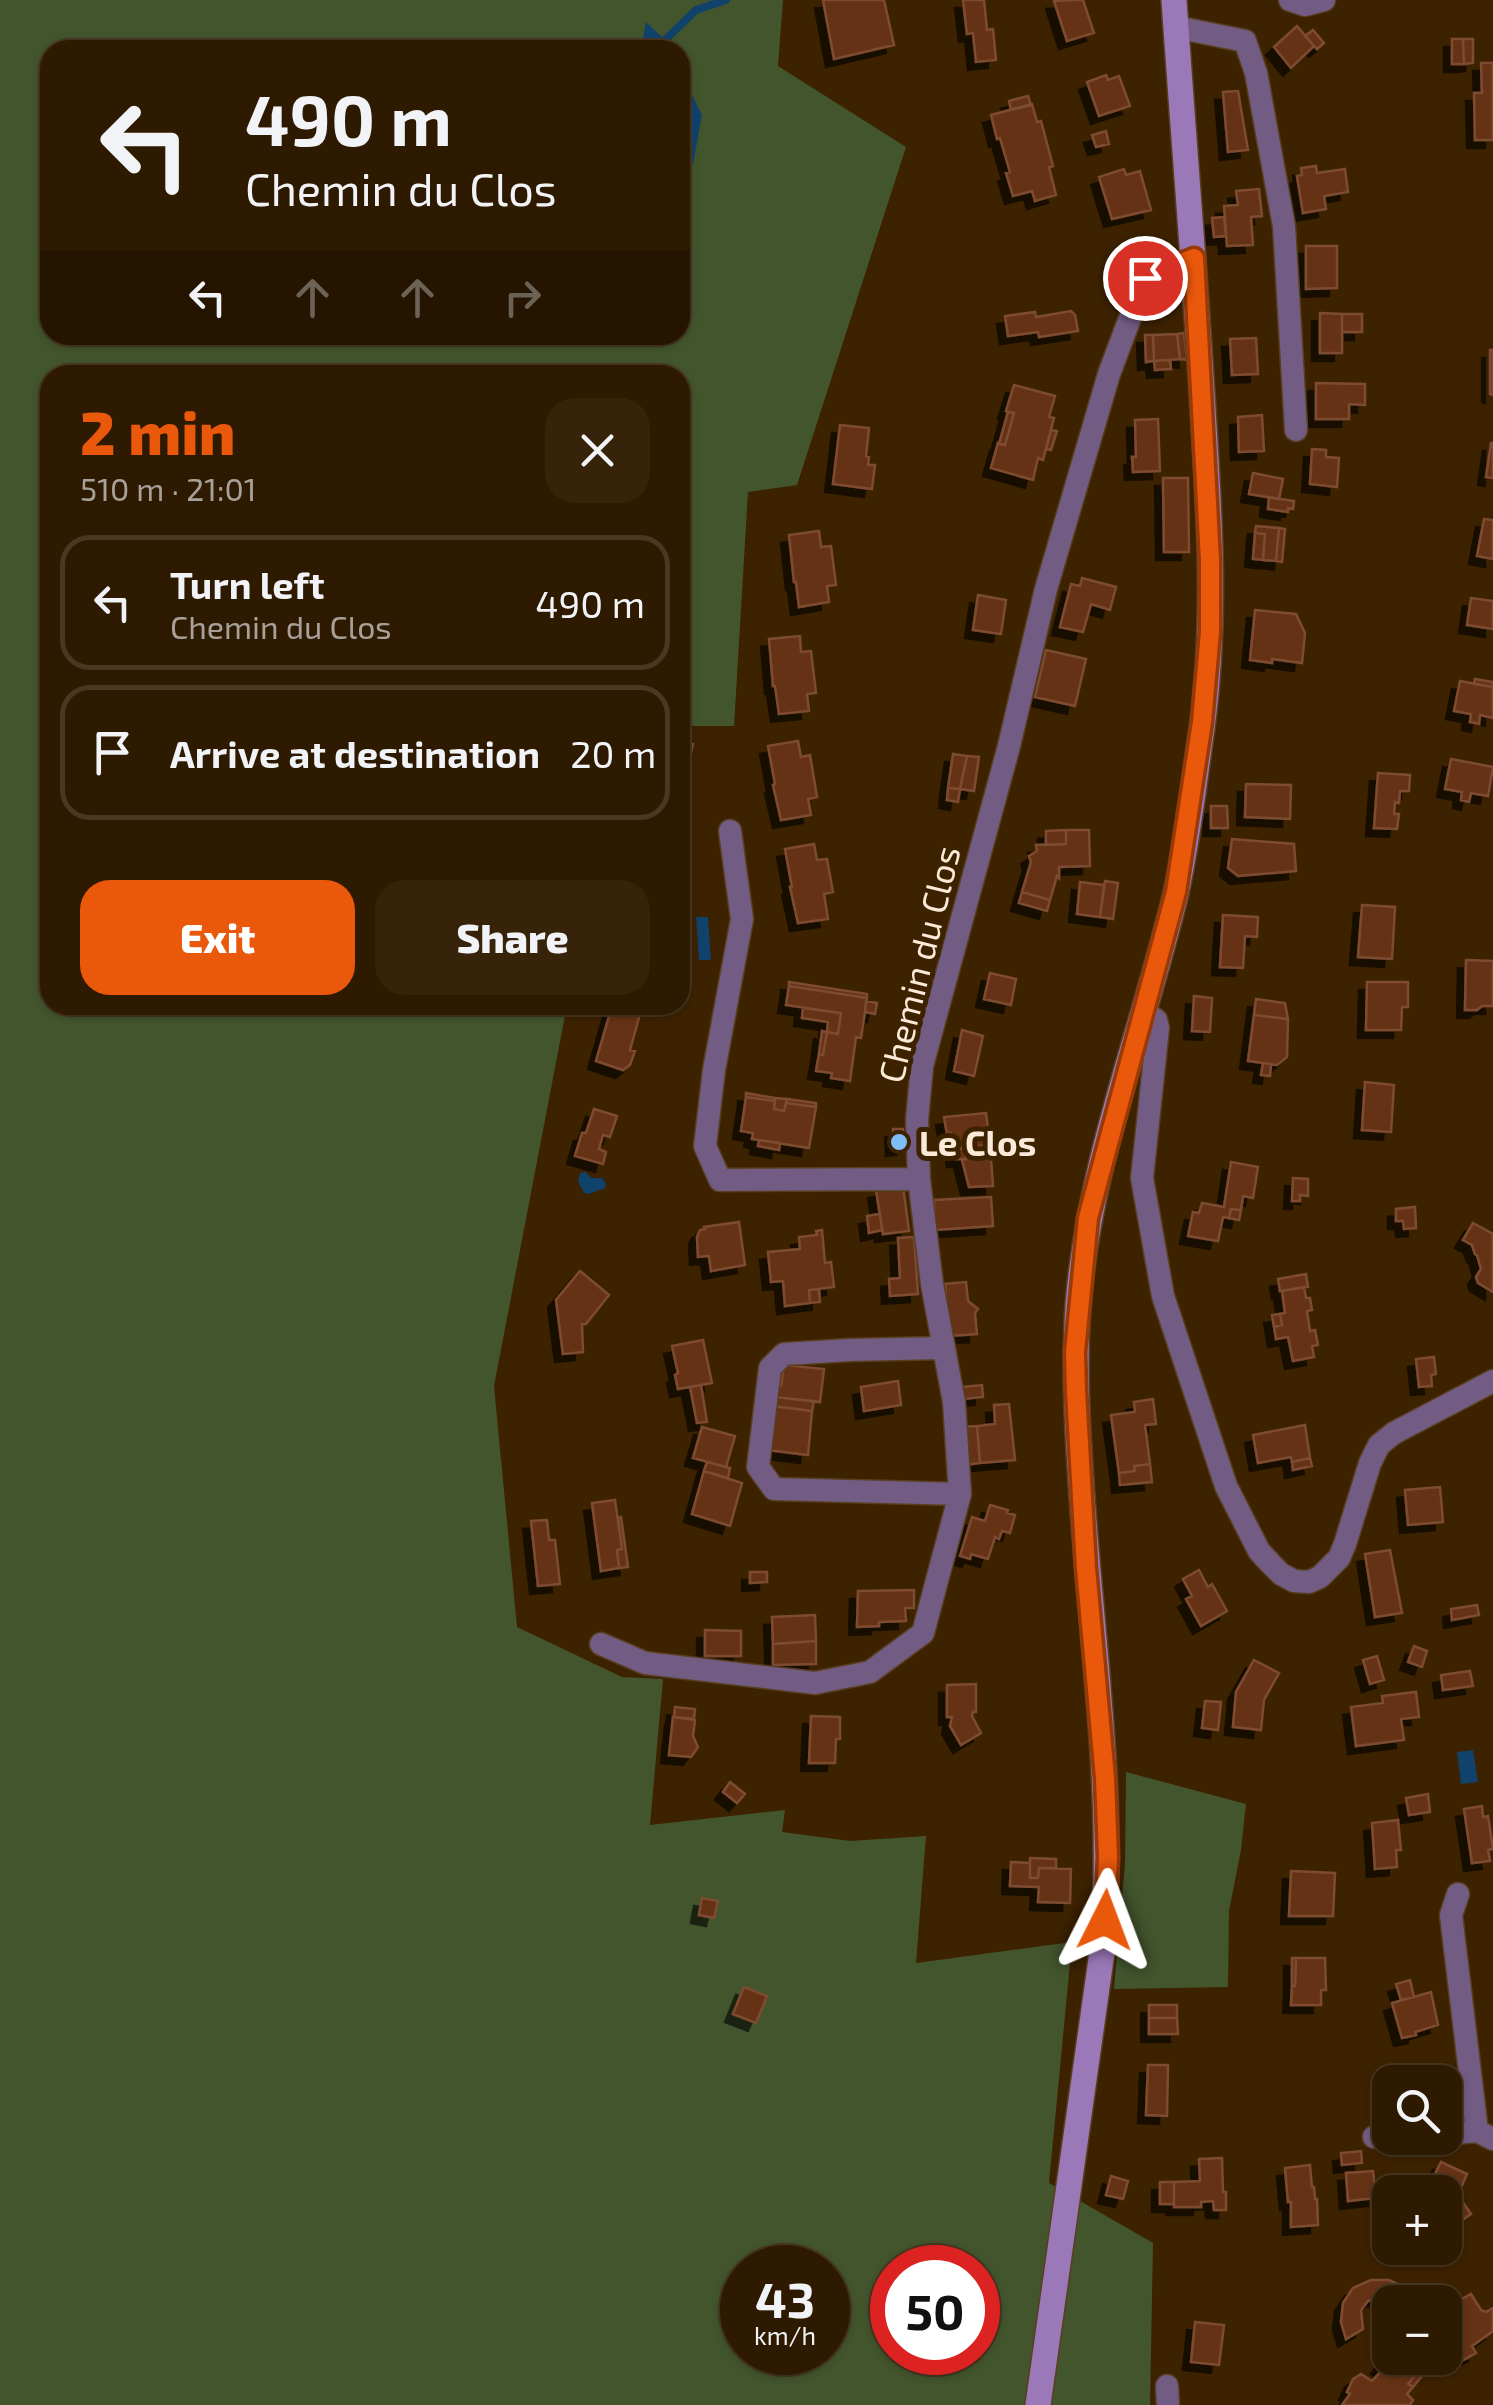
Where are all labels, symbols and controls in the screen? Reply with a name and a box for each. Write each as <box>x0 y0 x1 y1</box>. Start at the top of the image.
text: 490 m <box>245 76 452 160</box>
icon: left <box>80 80 210 210</box>
text: Chemin du Clos <box>245 161 557 215</box>
pin <box>1103 236 1188 321</box>
icon: arrive <box>1118 251 1173 306</box>
icon: left <box>180 270 235 325</box>
icon: ahead <box>285 270 340 325</box>
icon: ahead <box>390 270 445 325</box>
icon: right <box>495 270 550 325</box>
text: 2 min <box>80 395 235 467</box>
button: close <box>545 398 650 503</box>
text: 510 m · 21:01 <box>80 469 256 507</box>
text: Turn left <box>170 561 325 607</box>
icon: left <box>85 575 140 630</box>
text: 490 m <box>535 580 645 626</box>
text: Chemin du Clos <box>170 607 392 645</box>
icon: arrive <box>85 725 140 780</box>
text: Arrive at destination <box>170 730 540 776</box>
text: 20 m <box>570 730 656 776</box>
street label: Chemin du Clos <box>868 841 968 1087</box>
button: Exit <box>80 880 355 995</box>
button: Share <box>375 880 650 995</box>
place label: Le Clos <box>919 1121 1036 1163</box>
marker: Le Clos <box>888 1131 910 1153</box>
position arrow <box>1053 1868 1157 1972</box>
map controls <box>1372 2065 1462 2375</box>
button: search <box>1372 2065 1462 2155</box>
button: + <box>1372 2175 1462 2265</box>
speed limit sign: 50 <box>870 2245 1000 2375</box>
text: 43 <box>755 2268 815 2328</box>
button: − <box>1372 2285 1462 2375</box>
text: km/h <box>754 2320 816 2350</box>

